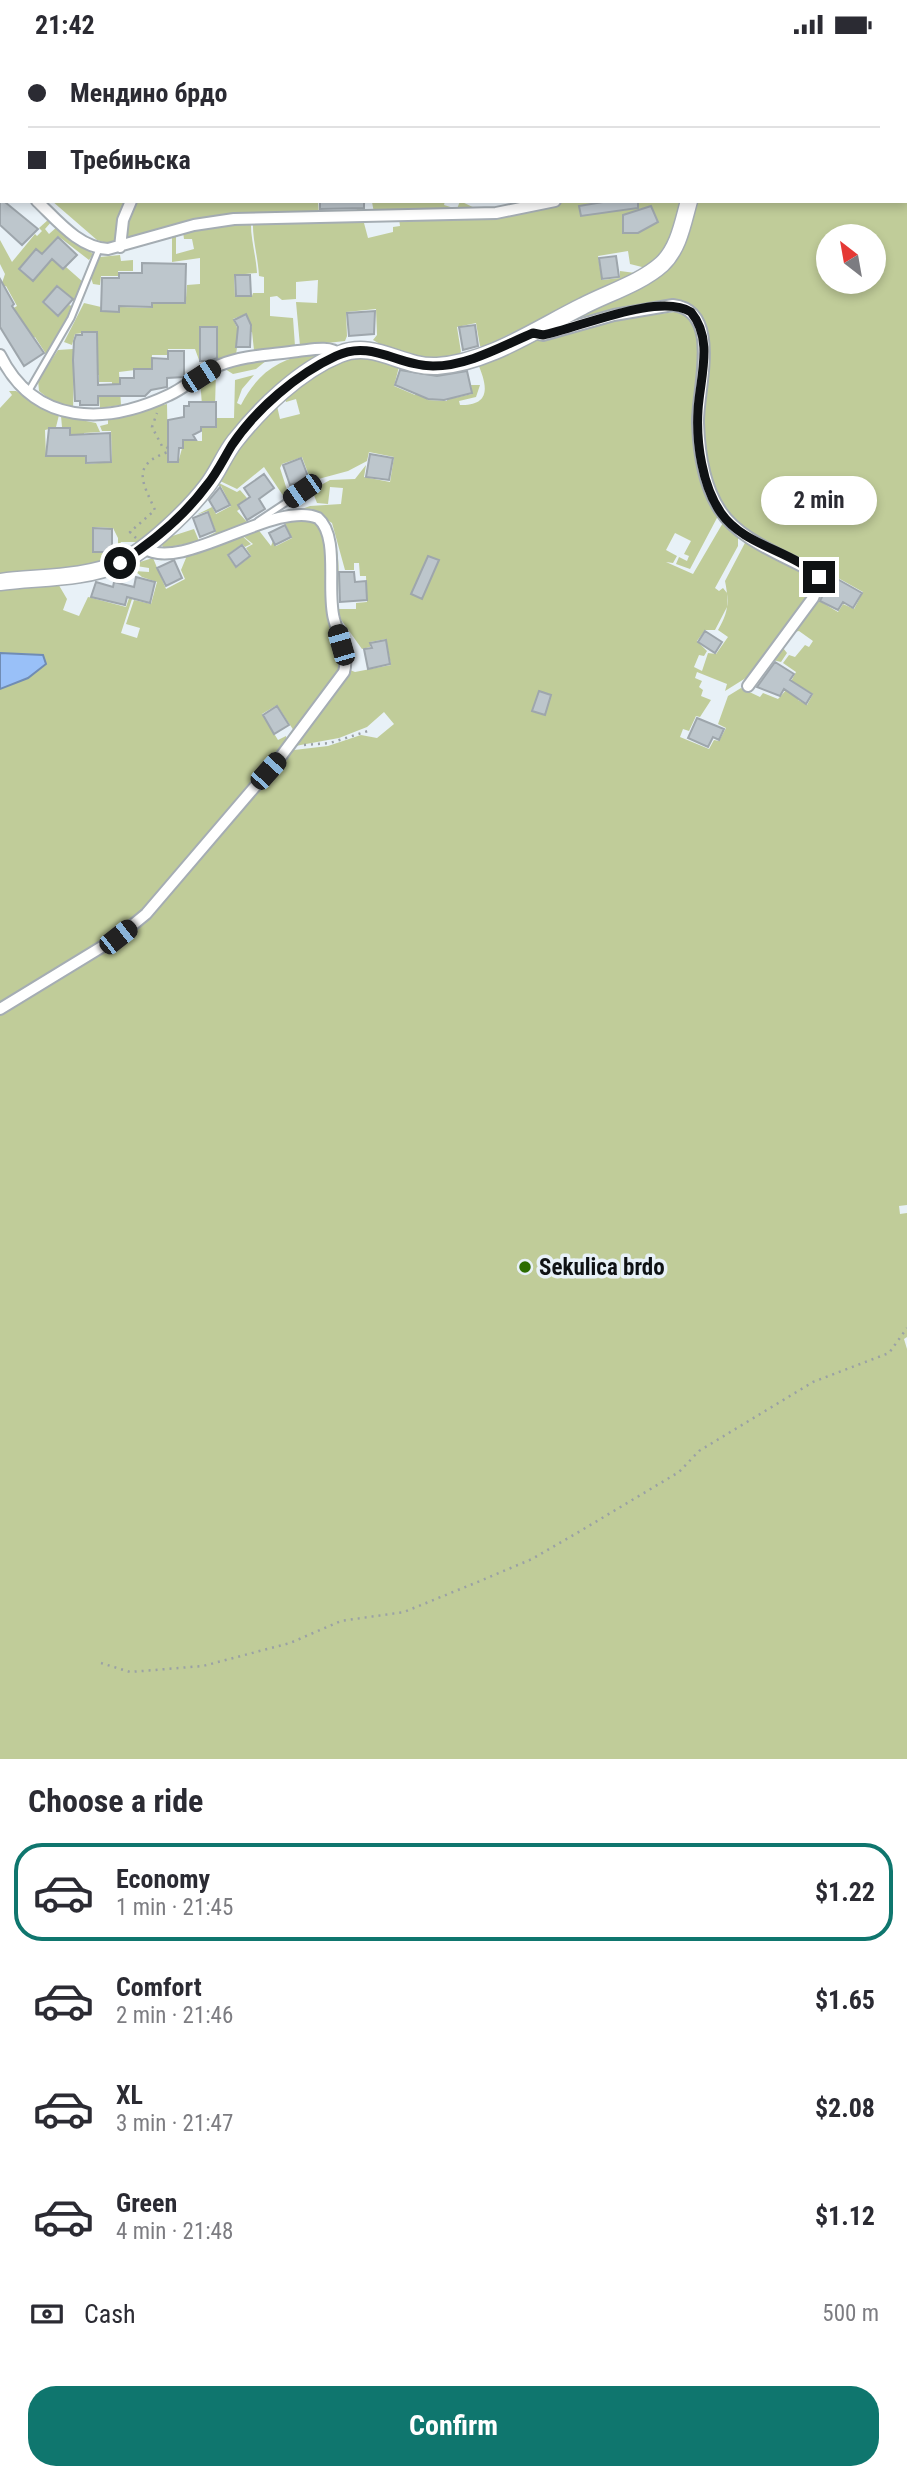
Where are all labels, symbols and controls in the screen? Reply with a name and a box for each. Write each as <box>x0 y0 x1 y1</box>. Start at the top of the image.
text: 21:42 <box>35 10 95 40</box>
text: Мендино брдо <box>70 78 228 108</box>
text: Требињска <box>70 145 191 175</box>
north arrow <box>816 224 886 294</box>
map controls <box>816 224 886 294</box>
car <box>178 356 225 396</box>
car <box>279 470 326 512</box>
callout: 2 min <box>761 475 877 525</box>
text: 2 min <box>793 487 845 514</box>
route start <box>104 547 136 579</box>
route end <box>803 561 835 593</box>
car <box>326 622 357 668</box>
car <box>247 748 290 794</box>
car <box>95 916 142 958</box>
place label: Sekulica brdo <box>539 1254 665 1281</box>
marker: Sekulica brdo <box>517 1259 533 1275</box>
text: Choose a ride <box>28 1782 203 1820</box>
icon: car <box>32 1861 95 1924</box>
text: Economy <box>116 1864 210 1894</box>
text: $1.22 <box>815 1877 875 1907</box>
text: 1 min · 21:45 <box>116 1894 233 1921</box>
icon: car <box>32 1969 95 2032</box>
text: Comfort <box>116 1972 202 2002</box>
text: $1.65 <box>815 1985 875 2015</box>
text: 2 min · 21:46 <box>116 2002 233 2029</box>
icon: car <box>32 2077 95 2140</box>
text: XL <box>116 2080 143 2110</box>
text: $2.08 <box>815 2093 875 2123</box>
text: 3 min · 21:47 <box>116 2110 233 2137</box>
icon: car <box>32 2185 95 2248</box>
text: Green <box>116 2188 177 2218</box>
text: $1.12 <box>815 2201 875 2231</box>
text: 4 min · 21:48 <box>116 2218 233 2245</box>
icon: cash <box>28 2295 66 2333</box>
text: Cash <box>84 2299 136 2329</box>
text: 500 m <box>822 2300 879 2327</box>
button: Confirm <box>28 2386 879 2466</box>

